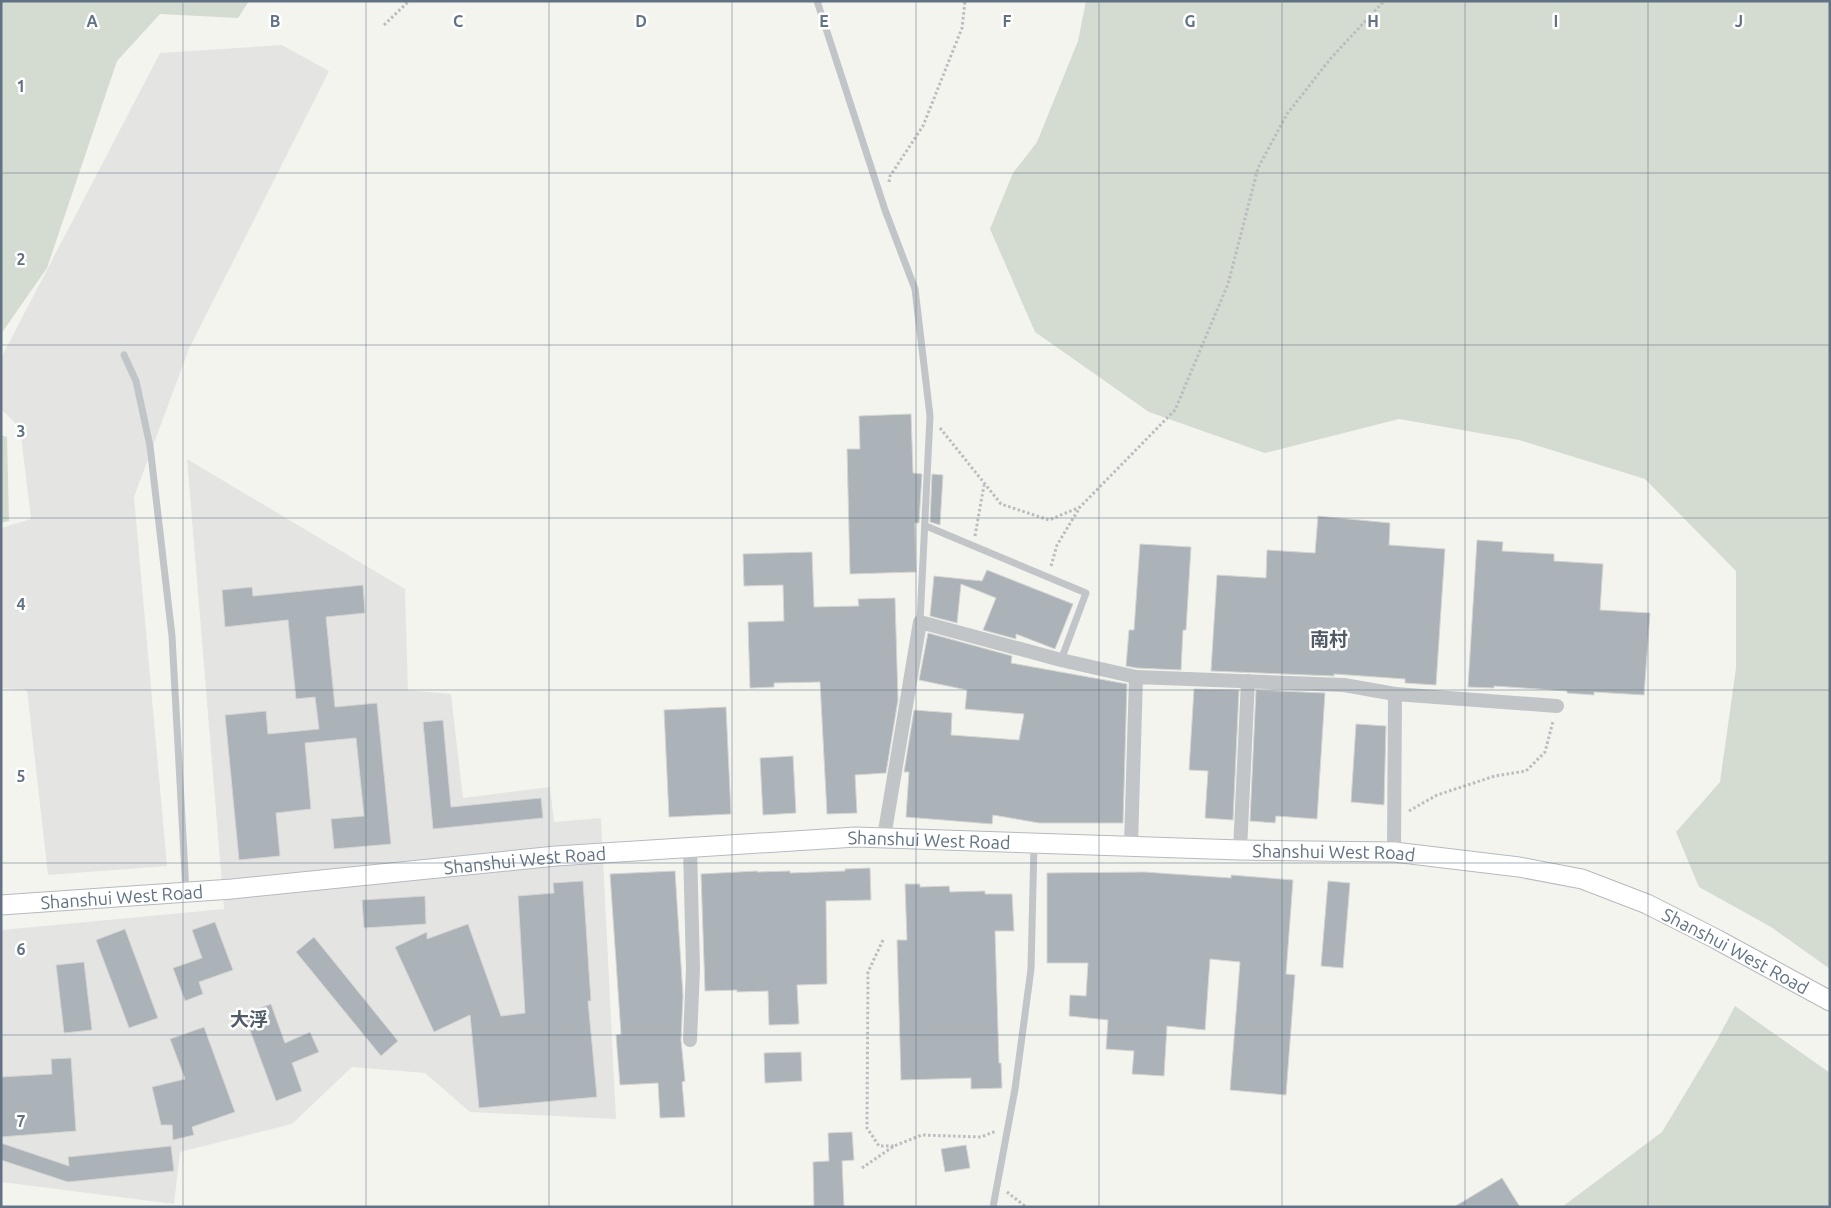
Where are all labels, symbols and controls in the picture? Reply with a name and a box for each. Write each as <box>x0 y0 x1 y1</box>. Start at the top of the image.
text: A <box>86 12 98 30</box>
text: B <box>270 12 280 30</box>
text: C <box>453 12 463 30</box>
text: D <box>635 12 647 30</box>
text: E <box>819 12 829 30</box>
text: F <box>1003 12 1012 30</box>
text: G <box>1184 12 1196 30</box>
text: H <box>1367 12 1379 30</box>
text: I <box>1554 12 1558 30</box>
text: J <box>1735 12 1743 30</box>
text: 1 <box>16 77 26 95</box>
text: 2 <box>16 250 26 268</box>
text: 3 <box>16 422 26 440</box>
text: 4 <box>16 595 26 613</box>
district label: 南村 <box>1310 628 1348 650</box>
text: 5 <box>16 767 26 785</box>
street label: Shanshui West Road <box>847 827 1011 852</box>
street label: Shanshui West Road <box>1252 840 1416 864</box>
street label: Shanshui West Road <box>443 843 607 877</box>
street label: Shanshui West Road <box>40 881 204 912</box>
street label: Shanshui West Road <box>1659 904 1812 998</box>
text: 6 <box>16 940 26 958</box>
district label: 大浮 <box>230 1008 268 1030</box>
text: 7 <box>16 1112 26 1130</box>

